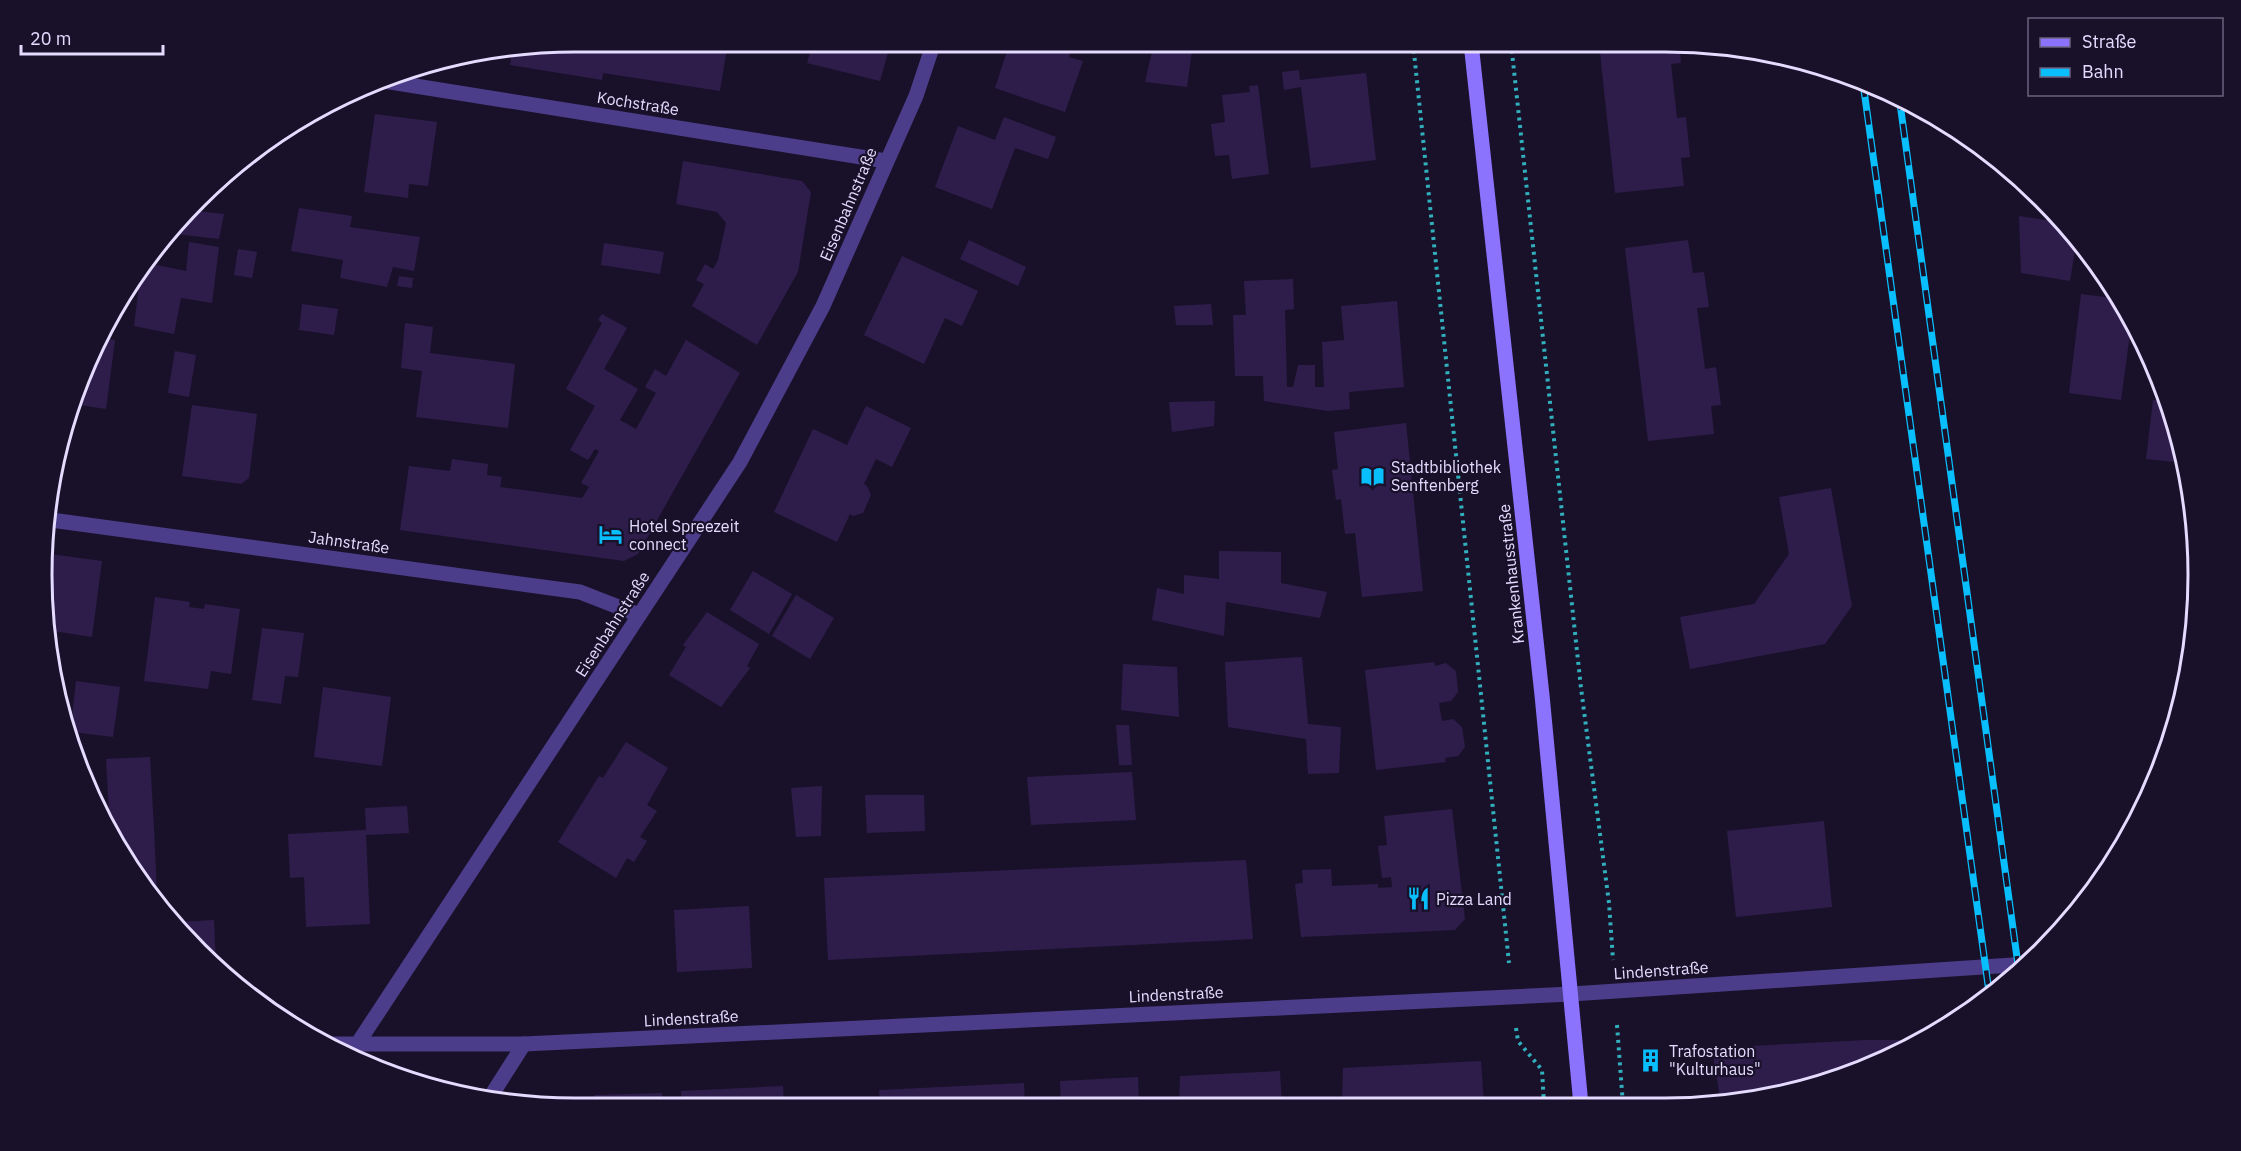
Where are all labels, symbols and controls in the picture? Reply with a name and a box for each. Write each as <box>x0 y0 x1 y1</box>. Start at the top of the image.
scale bar <box>21 18 164 56</box>
legend <box>2028 18 2223 96</box>
text: 20 m <box>30 27 72 50</box>
text: Straße <box>2082 30 2136 53</box>
text: Bahn <box>2082 60 2124 83</box>
street label: Kochstraße <box>596 87 681 119</box>
street label: Eisenbahnstraße <box>815 144 881 264</box>
place label: Stadtbibliothek Senftenberg <box>1391 457 1502 495</box>
library icon: Stadtbibliothek Senftenberg <box>1360 463 1386 489</box>
street label: Krankenhausstraße <box>1494 503 1528 645</box>
place label: Hotel Spreezeit connect <box>629 516 739 554</box>
hotel icon: Hotel Spreezeit connect <box>598 522 624 548</box>
street label: Jahnstraße <box>307 526 391 558</box>
street label: Eisenbahnstraße <box>570 567 654 680</box>
restaurant icon: Pizza Land <box>1405 886 1431 912</box>
place label: Pizza Land <box>1436 889 1512 909</box>
street label: Lindenstraße <box>1613 957 1709 983</box>
street label: Lindenstraße <box>1128 982 1224 1006</box>
street label: Lindenstraße <box>643 1006 739 1030</box>
place label: Trafostation "Kulturhaus" <box>1669 1041 1761 1079</box>
building icon: Trafostation "Kulturhaus" <box>1638 1047 1664 1073</box>

